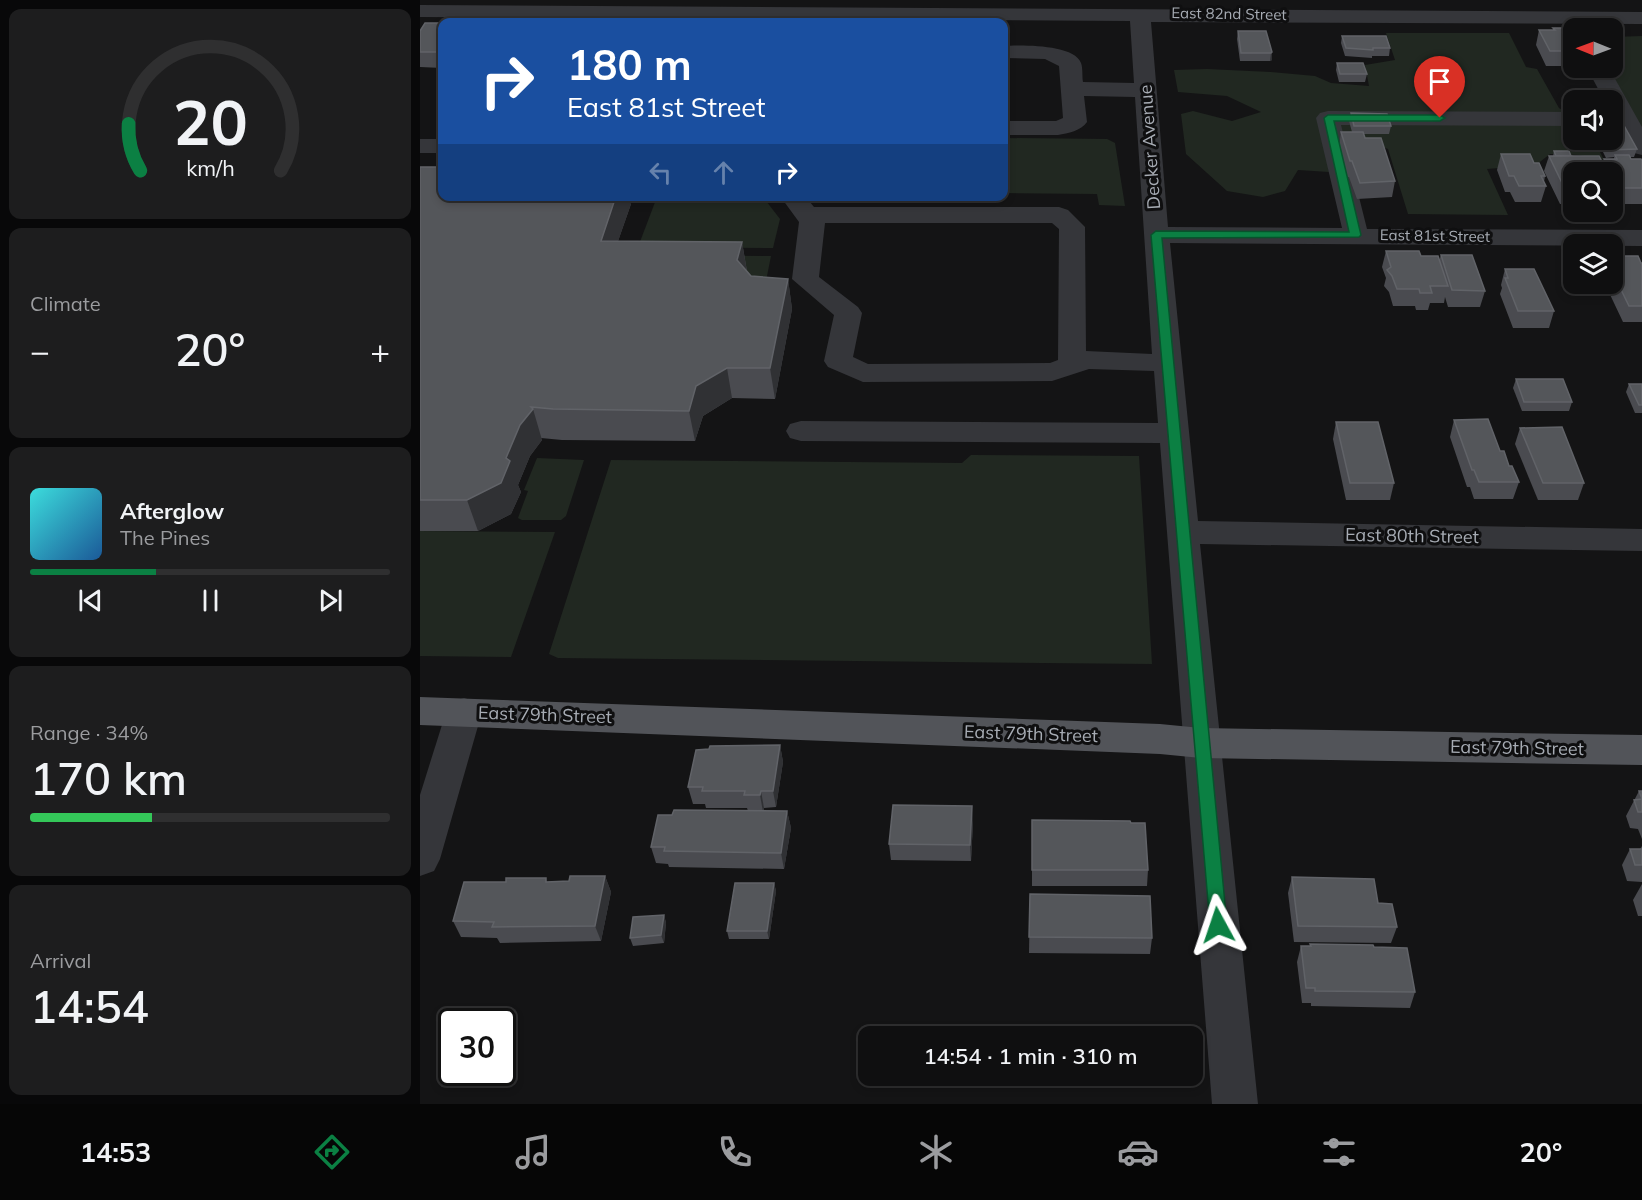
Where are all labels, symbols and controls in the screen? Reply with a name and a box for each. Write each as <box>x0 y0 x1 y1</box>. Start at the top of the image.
street label: East 82nd Street <box>1171 3 1287 24</box>
north arrow <box>1563 18 1623 78</box>
map controls <box>1563 18 1623 294</box>
text: 180 m <box>567 38 692 91</box>
icon: right <box>468 42 546 120</box>
pin <box>1414 56 1465 118</box>
icon: arrive <box>1423 65 1456 98</box>
text: 20 <box>173 82 247 161</box>
street label: Decker Avenue <box>1134 84 1165 210</box>
text: East 81st Street <box>567 90 765 124</box>
button: sound <box>1563 90 1623 150</box>
text: km/h <box>186 154 234 181</box>
icon: left <box>644 156 677 189</box>
icon: ahead <box>707 156 740 189</box>
icon: right <box>770 156 803 189</box>
button: search <box>1563 162 1623 222</box>
street label: East 81st Street <box>1380 225 1490 246</box>
button: layers <box>1563 234 1623 294</box>
text: Climate <box>30 291 101 316</box>
text: 20° <box>175 321 245 377</box>
text: − <box>30 330 50 371</box>
text: + <box>370 330 390 371</box>
text: Afterglow <box>120 497 224 525</box>
street label: East 80th Street <box>1345 523 1479 548</box>
text: The Pines <box>120 525 210 550</box>
icon: previous <box>74 584 107 617</box>
icon: pause <box>194 584 227 617</box>
icon: next <box>314 584 347 617</box>
street label: East 79th Street <box>478 701 612 728</box>
text: Range · 34% <box>30 720 148 745</box>
street label: East 79th Street <box>964 720 1098 747</box>
street label: East 79th Street <box>1450 735 1584 760</box>
text: 170 km <box>30 750 187 806</box>
position arrow <box>1186 893 1250 957</box>
text: Arrival <box>30 948 91 973</box>
text: 14:54 <box>30 978 149 1034</box>
speed limit sign: 30 <box>438 1008 516 1086</box>
text: 14:54 · 1 min · 310 m <box>923 1042 1138 1070</box>
icon: directions <box>311 1131 353 1173</box>
icon: music <box>512 1131 554 1173</box>
icon: phone <box>714 1131 756 1173</box>
icon: climate <box>915 1131 957 1173</box>
icon: car <box>1117 1131 1159 1173</box>
icon: filters <box>1318 1131 1360 1173</box>
text: 14:53 <box>80 1135 151 1169</box>
text: 20° <box>1520 1135 1562 1169</box>

